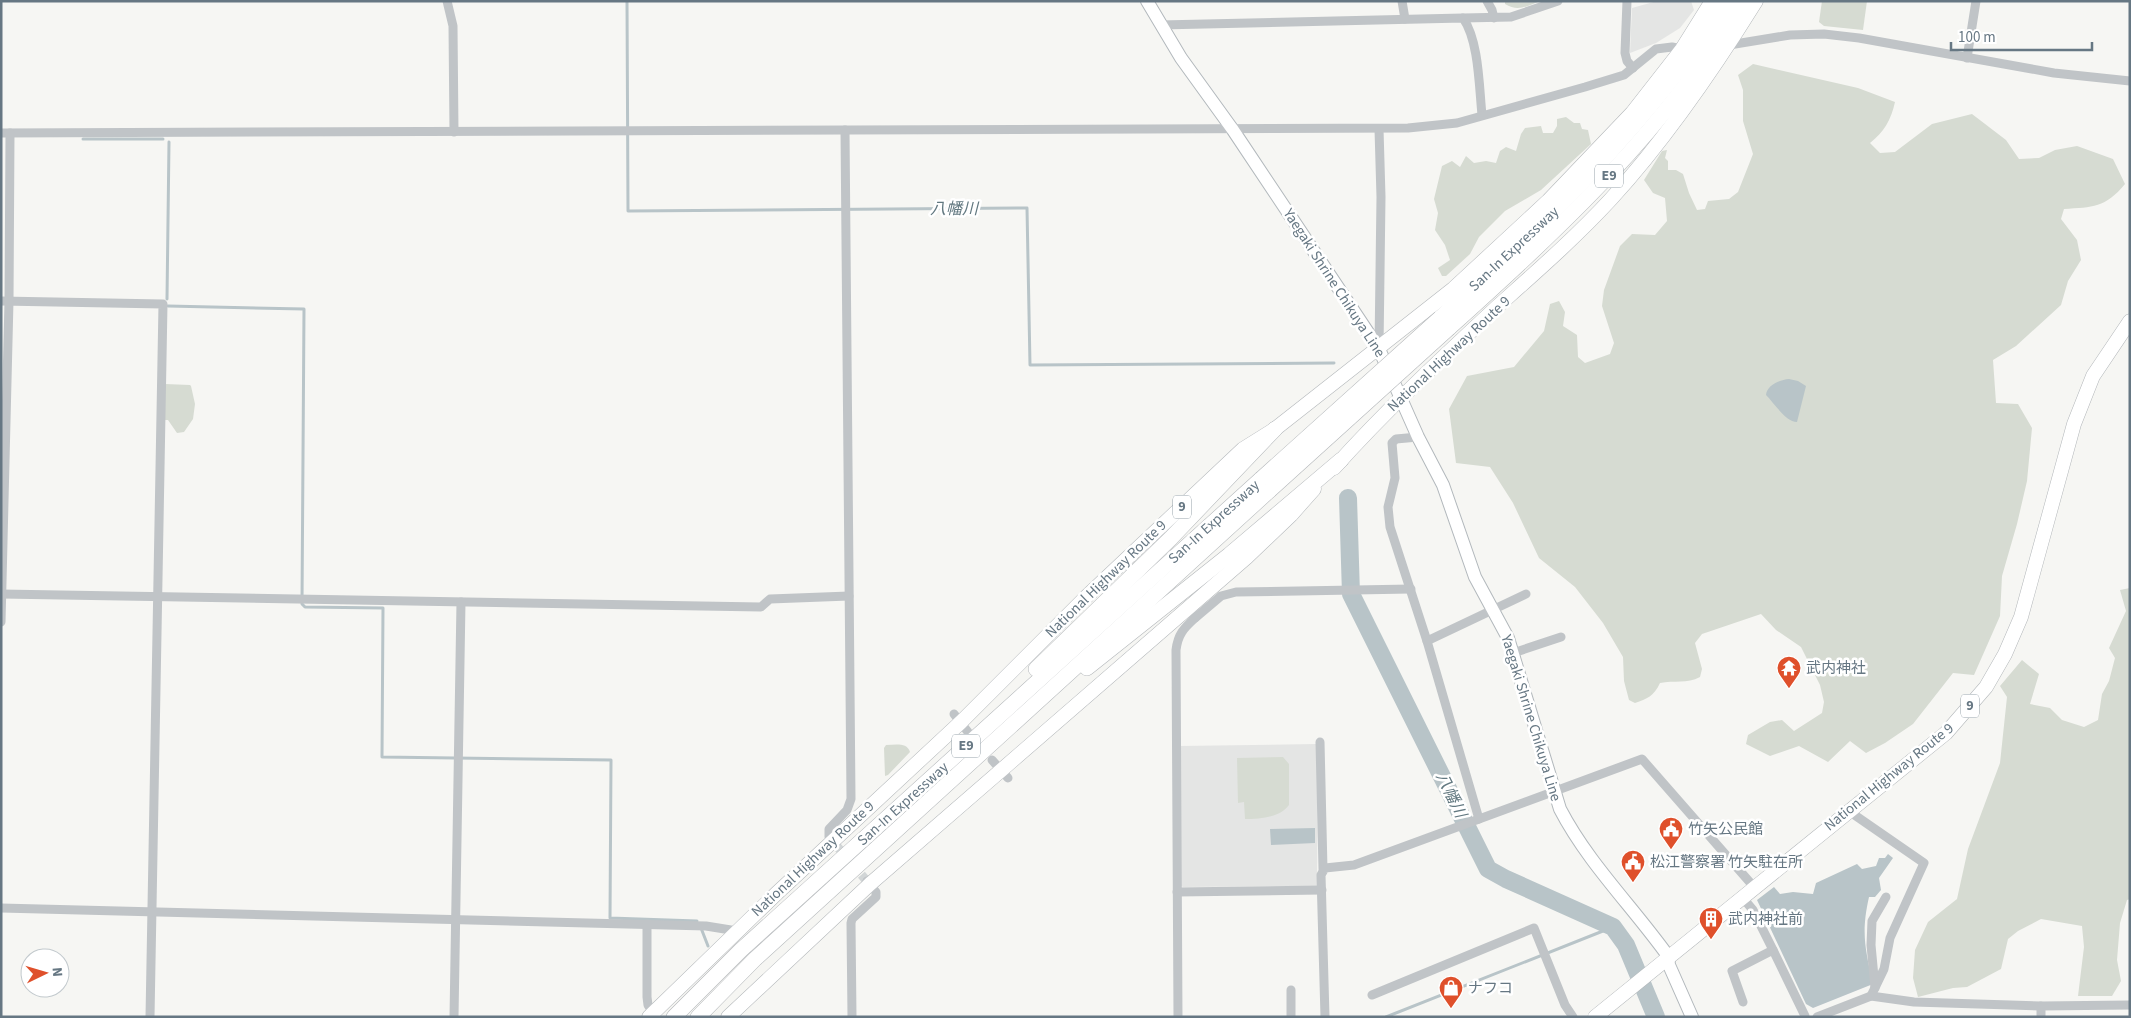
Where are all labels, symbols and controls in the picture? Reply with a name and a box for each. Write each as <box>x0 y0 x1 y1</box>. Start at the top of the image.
scale bar <box>1951 20 2092 52</box>
text: 100 m <box>1958 27 1996 48</box>
road number: E9 <box>1595 165 1623 188</box>
water label: 八幡川 <box>930 198 980 220</box>
street label: San-In Expressway <box>1464 202 1564 296</box>
street label: Yaegaki Shrine Chikuya Line <box>1277 204 1390 361</box>
street label: National Highway Route 9 <box>1383 291 1515 417</box>
street label: San-In Expressway <box>1164 475 1264 569</box>
road number: 9 <box>1173 496 1191 518</box>
street label: National Highway Route 9 <box>1041 515 1171 643</box>
street label: Yaegaki Shrine Chikuya Line <box>1495 631 1566 804</box>
temple icon: 武内神社 <box>1776 655 1802 689</box>
place label: 武内神社 <box>1806 658 1866 679</box>
road number: 9 <box>1961 694 1979 718</box>
street label: National Highway Route 9 <box>1820 718 1958 836</box>
road number: E9 <box>952 734 980 758</box>
street label: San-In Expressway <box>853 757 953 851</box>
water label: 八幡川 <box>1431 769 1472 823</box>
street label: National Highway Route 9 <box>747 796 879 922</box>
public building icon: 竹矢公民館 <box>1658 816 1684 850</box>
place label: 竹矢公民館 <box>1688 819 1763 840</box>
public building icon: 松江警察署 竹矢駐在所 <box>1620 849 1646 883</box>
place label: 松江警察署 竹矢駐在所 <box>1650 852 1803 873</box>
building icon: 武内神社前 <box>1698 906 1724 940</box>
place label: 武内神社前 <box>1728 909 1803 930</box>
north arrow <box>20 948 70 998</box>
text: N <box>47 966 67 977</box>
shop icon: ナフコ <box>1438 975 1464 1009</box>
place label: ナフコ <box>1468 978 1513 999</box>

